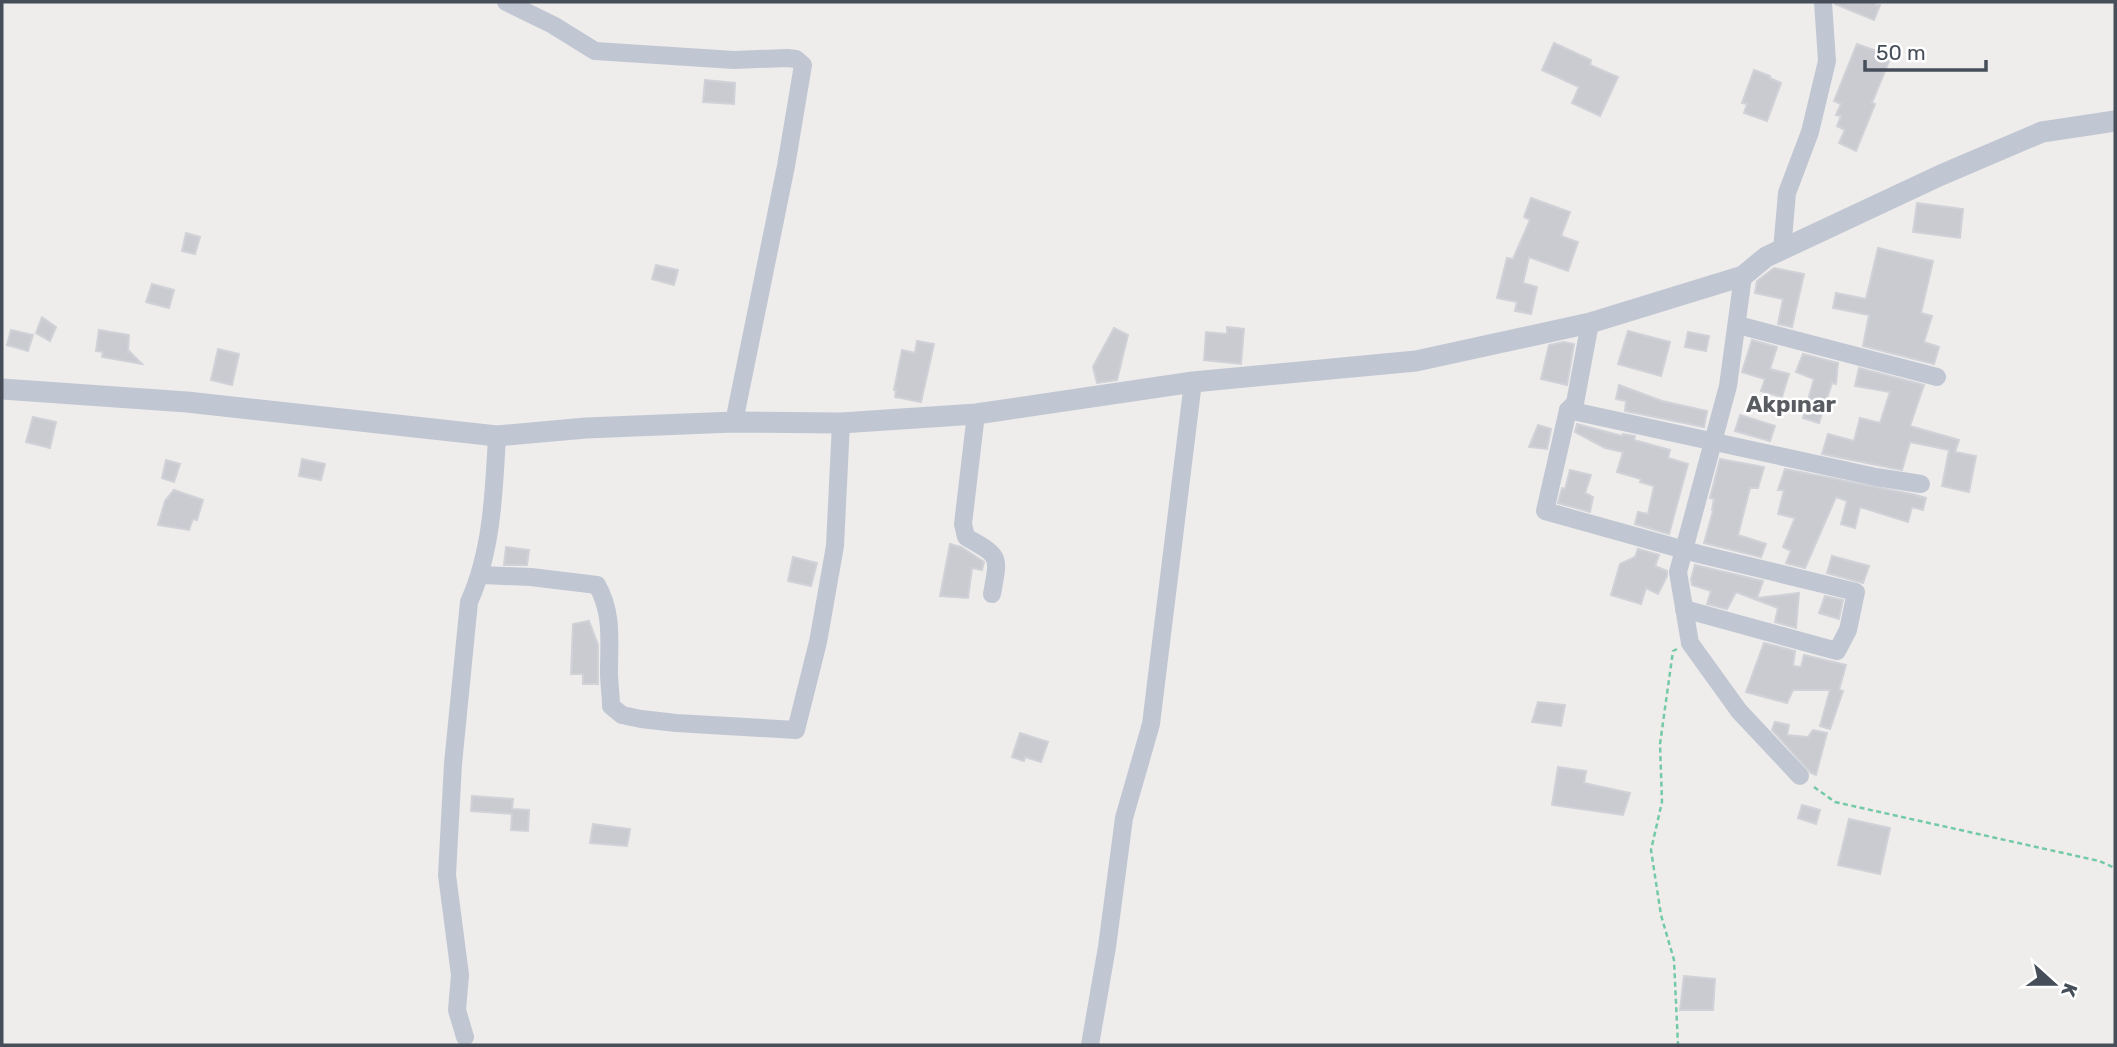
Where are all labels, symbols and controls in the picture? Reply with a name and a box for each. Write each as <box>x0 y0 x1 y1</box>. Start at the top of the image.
scale bar <box>1865 28 1986 72</box>
text: 50 m <box>1876 40 1926 65</box>
district label: Akpınar <box>1746 390 1836 418</box>
north arrow <box>2019 949 2089 1019</box>
text: K <box>2056 980 2082 1000</box>

